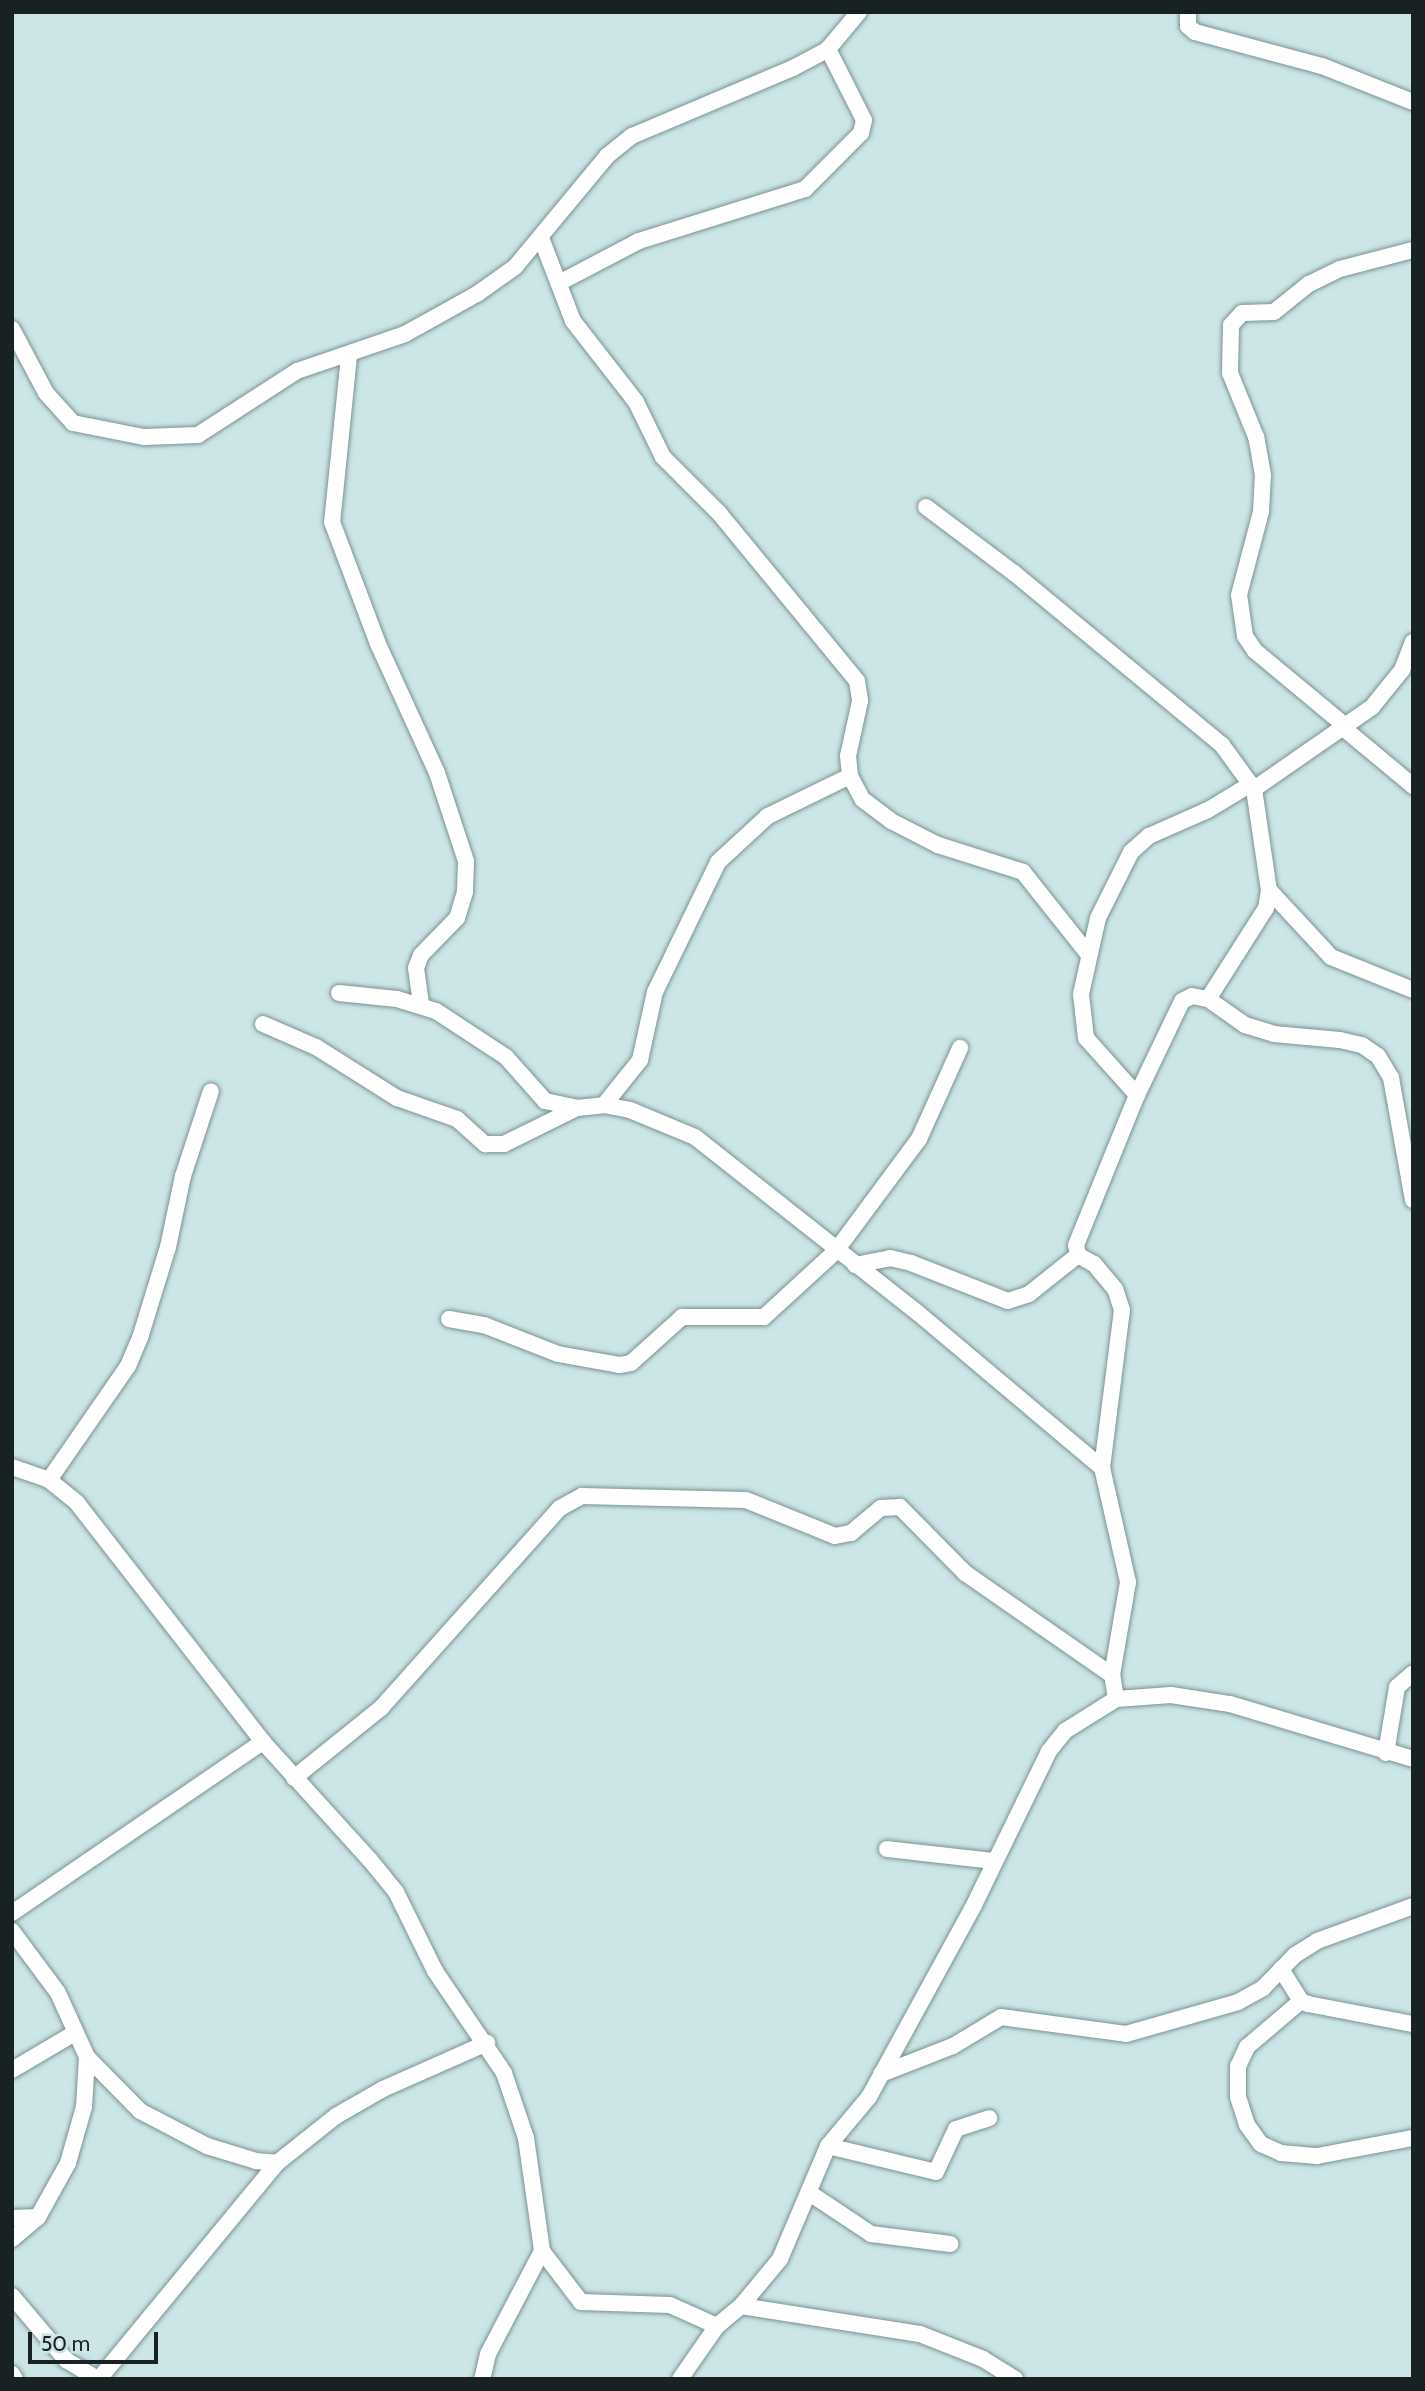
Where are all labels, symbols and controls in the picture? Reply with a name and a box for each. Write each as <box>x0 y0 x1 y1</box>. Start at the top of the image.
scale bar <box>32 2318 161 2362</box>
text: 50 m <box>41 2331 90 2356</box>

